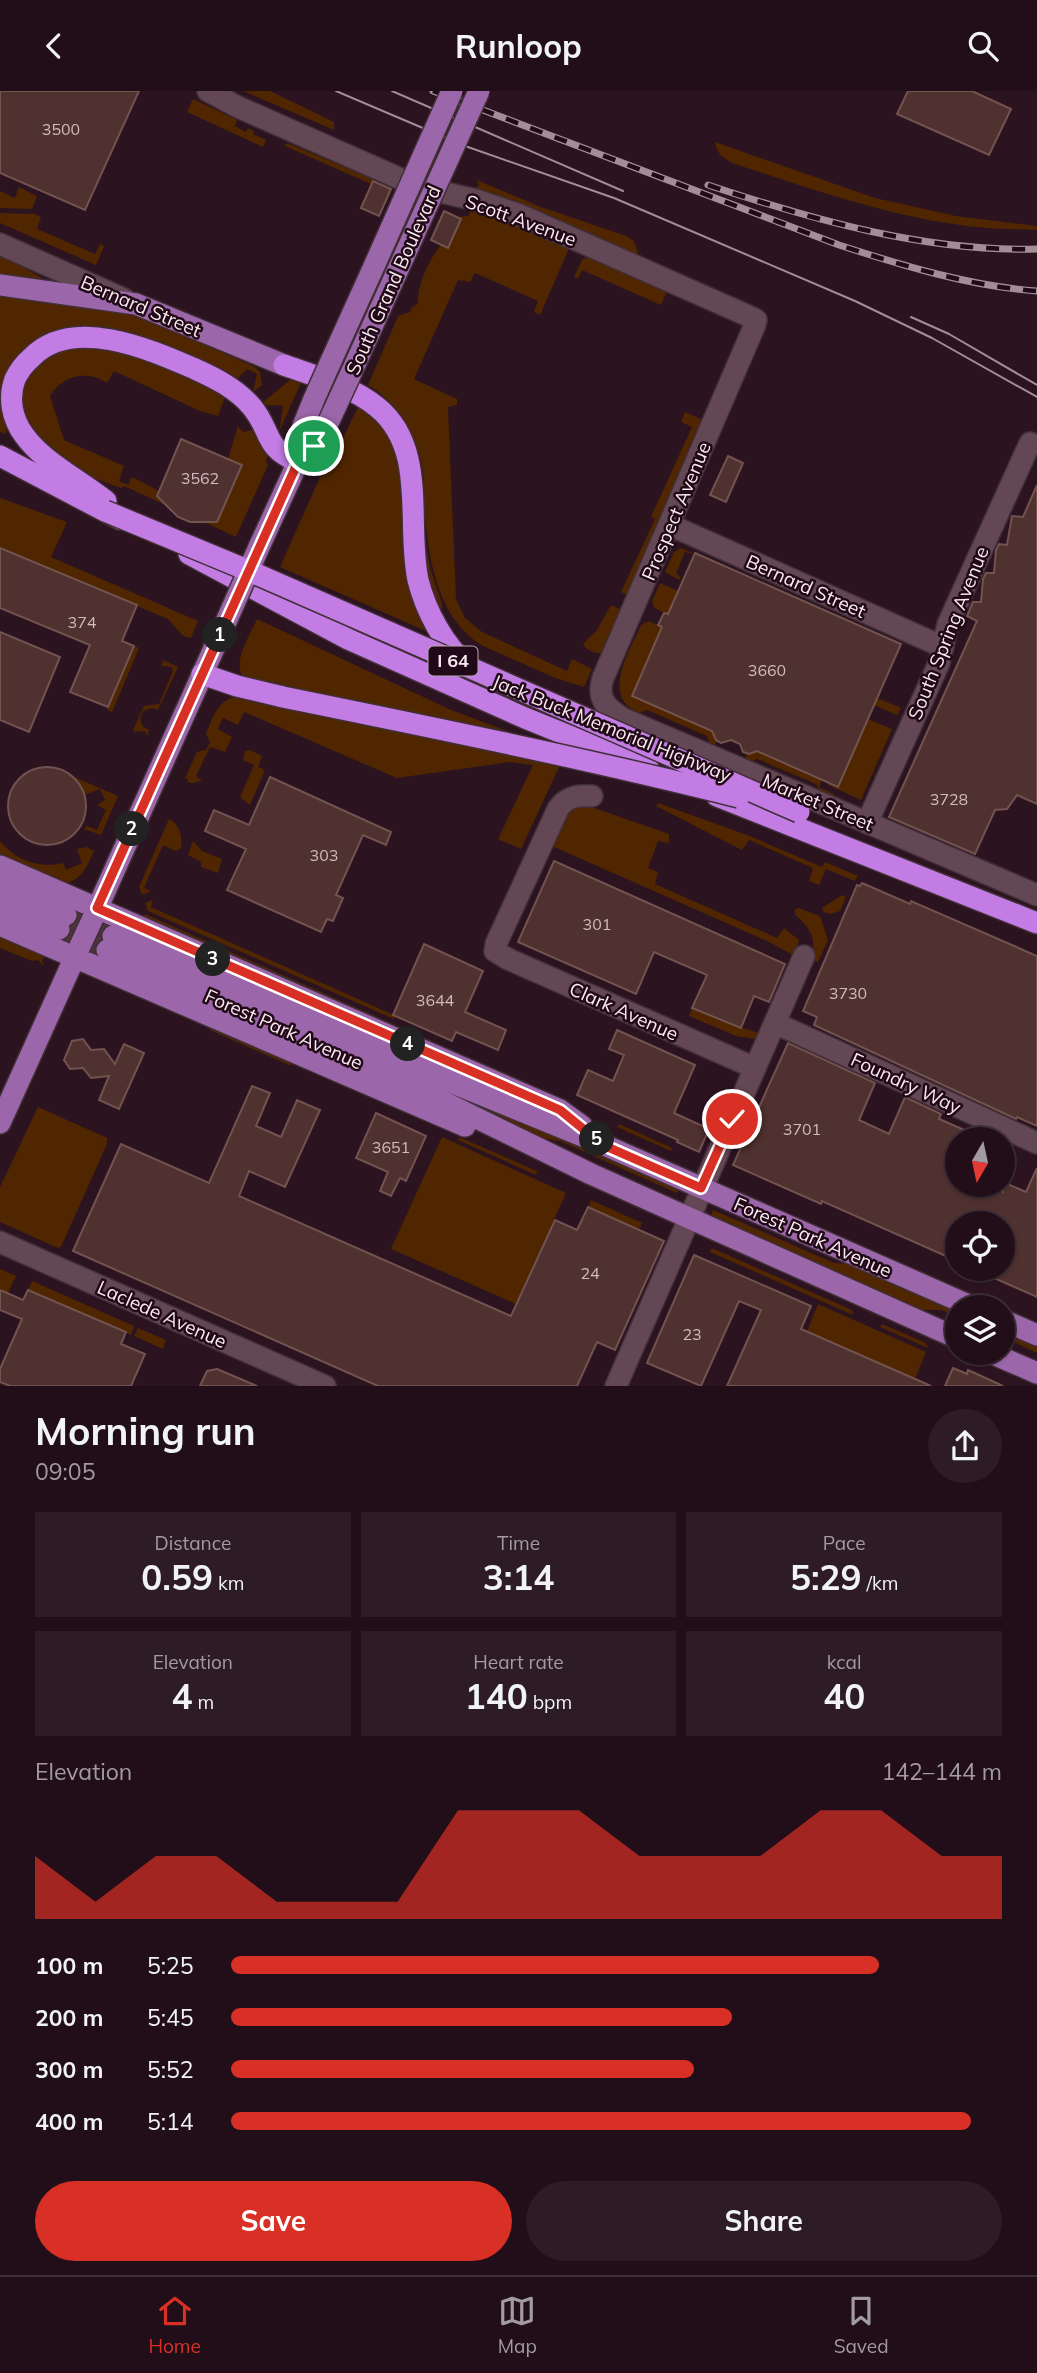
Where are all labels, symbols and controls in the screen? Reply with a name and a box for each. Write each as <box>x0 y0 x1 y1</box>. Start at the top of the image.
text: Runloop <box>455 26 582 66</box>
icon: back <box>35 27 73 65</box>
icon: search <box>964 27 1002 65</box>
house number: 3500 <box>42 119 80 139</box>
street label: South Grand Boulevard <box>340 182 446 378</box>
street label: Scott Avenue <box>462 189 580 251</box>
street label: Bernard Street <box>77 270 205 342</box>
pin <box>284 416 344 476</box>
icon: arrive <box>295 427 333 465</box>
street label: Prospect Avenue <box>636 438 716 584</box>
house number: 3562 <box>181 468 219 488</box>
street label: South Spring Avenue <box>902 543 994 723</box>
street label: Bernard Street <box>742 549 870 623</box>
house number: 374 <box>68 612 97 632</box>
pin: 1 <box>202 617 238 653</box>
text: 1 <box>214 622 225 646</box>
road number: I 64 <box>428 647 477 675</box>
house number: 3660 <box>748 660 786 680</box>
street label: Jack Buck Memorial Highway <box>489 669 735 787</box>
street label: Market Street <box>759 768 878 836</box>
house number: 3728 <box>930 789 968 809</box>
pin: 2 <box>114 811 150 847</box>
text: 2 <box>126 816 137 840</box>
house number: 303 <box>310 845 338 865</box>
house number: 301 <box>583 914 611 934</box>
pin: 3 <box>196 941 230 977</box>
text: 3 <box>207 946 218 970</box>
street label: Clark Avenue <box>566 976 682 1046</box>
street label: Forest Park Avenue <box>201 983 367 1075</box>
house number: 3730 <box>829 983 867 1003</box>
house number: 3644 <box>416 990 455 1010</box>
pin: 4 <box>390 1027 426 1061</box>
text: 4 <box>402 1031 413 1055</box>
street label: Foundry Way <box>847 1047 965 1119</box>
pin <box>702 1089 762 1149</box>
icon: check <box>713 1100 751 1138</box>
house number: 3701 <box>783 1119 821 1139</box>
pin: 5 <box>580 1121 614 1157</box>
text: 5 <box>591 1126 602 1150</box>
north arrow <box>945 1127 1015 1197</box>
map controls <box>945 1127 1015 1365</box>
house number: 3651 <box>372 1137 410 1157</box>
street label: Forest Park Avenue <box>730 1191 896 1283</box>
button: locate <box>945 1211 1015 1281</box>
house number: 24 <box>580 1263 600 1283</box>
street label: Laclede Avenue <box>94 1275 230 1353</box>
button: layers <box>945 1295 1015 1365</box>
house number: 23 <box>682 1324 702 1344</box>
text: Morning run <box>35 1407 256 1455</box>
button: share <box>928 1409 1002 1483</box>
text: 09:05 <box>35 1457 95 1486</box>
text: Distance <box>154 1531 231 1555</box>
text: Time <box>497 1531 540 1555</box>
text: Pace <box>823 1531 866 1555</box>
text: 0.59 <box>141 1555 213 1599</box>
text: 3:14 <box>483 1555 554 1599</box>
text: 5:29 <box>790 1555 862 1599</box>
text: km <box>213 1571 244 1595</box>
text: /km <box>862 1571 898 1595</box>
text: Elevation <box>153 1650 233 1674</box>
text: Heart rate <box>473 1650 564 1674</box>
text: kcal <box>827 1650 862 1674</box>
text: 4 <box>171 1674 193 1718</box>
text: 140 <box>465 1674 528 1718</box>
text: 40 <box>823 1674 865 1718</box>
text: m <box>193 1690 214 1714</box>
text: bpm <box>528 1690 572 1714</box>
text: Elevation <box>35 1757 132 1786</box>
text: 142–144 m <box>881 1757 1002 1786</box>
text: 100 m <box>35 1951 103 1980</box>
text: 5:25 <box>147 1951 194 1980</box>
text: 200 m <box>35 2003 103 2032</box>
text: 5:45 <box>147 2003 194 2032</box>
text: 300 m <box>35 2055 103 2084</box>
text: 5:52 <box>147 2055 194 2084</box>
text: 400 m <box>35 2107 103 2136</box>
text: 5:14 <box>147 2107 194 2136</box>
button: Save <box>35 2181 512 2261</box>
button: Share <box>526 2181 1002 2261</box>
tab: Home <box>148 2292 201 2358</box>
tab: Map <box>498 2292 537 2358</box>
tab: Saved <box>834 2292 889 2358</box>

